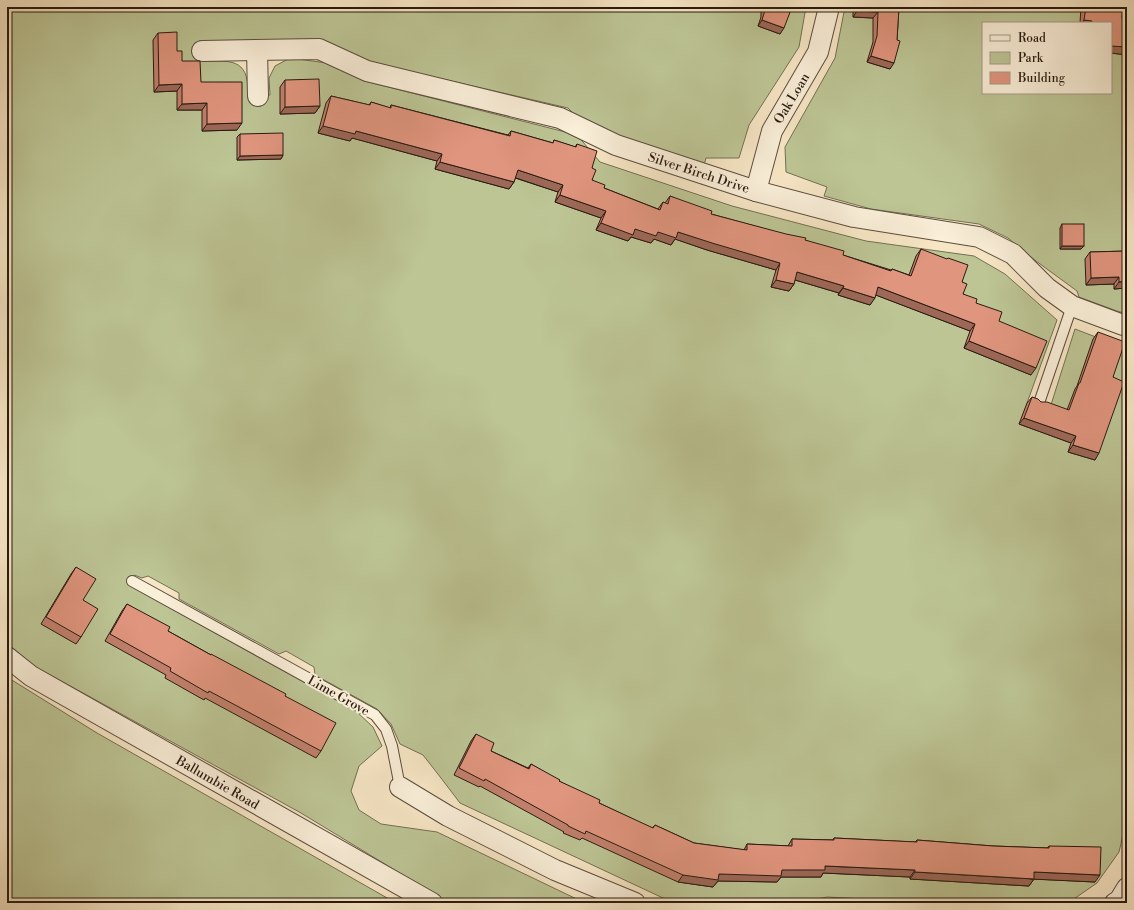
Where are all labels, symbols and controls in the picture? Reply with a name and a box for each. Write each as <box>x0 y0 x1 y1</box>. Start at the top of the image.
legend <box>982 22 1112 94</box>
text: Road <box>1018 31 1046 46</box>
text: Park <box>1018 51 1044 66</box>
street label: Oak Loan <box>770 70 813 127</box>
text: Building <box>1017 71 1066 86</box>
street label: Silver Birch Drive <box>646 149 752 197</box>
street label: Lime Grove <box>305 672 373 720</box>
street label: Ballumbie Road <box>172 752 262 813</box>

